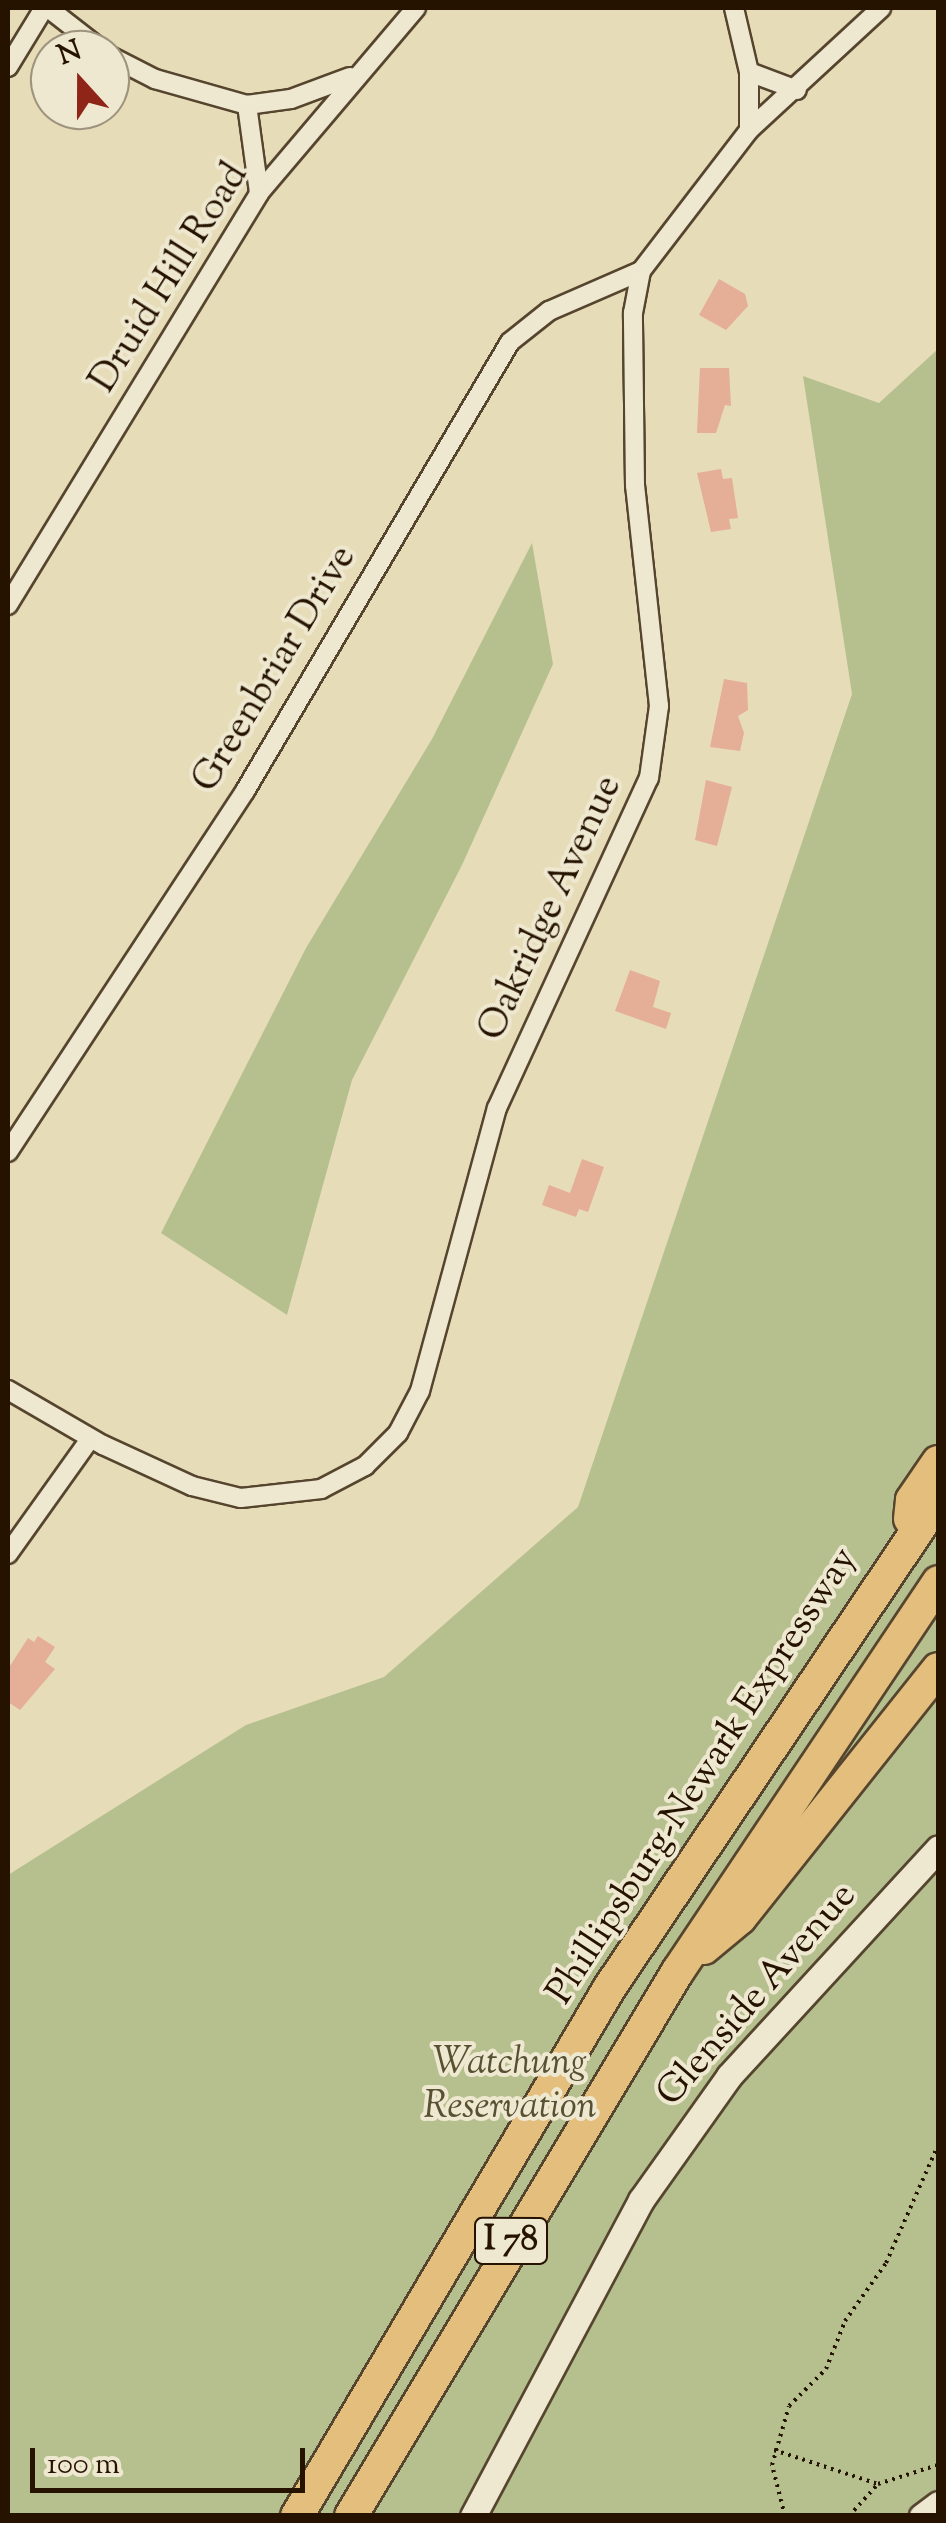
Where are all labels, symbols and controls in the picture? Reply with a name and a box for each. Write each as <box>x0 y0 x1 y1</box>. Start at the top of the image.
north arrow <box>30 30 130 130</box>
text: N <box>52 31 88 77</box>
street label: Druid Hill Road <box>82 156 260 402</box>
street label: Greenbriar Drive <box>185 539 367 801</box>
street label: Oakridge Avenue <box>471 769 633 1049</box>
street label: Phillipsburg-Newark Expressway <box>539 1540 869 2014</box>
street label: Glenside Avenue <box>649 1875 867 2117</box>
park label: Watchung Reservation <box>423 2042 597 2132</box>
road number: I 78 <box>474 2211 548 2271</box>
scale bar <box>35 2428 310 2490</box>
text: 100 m <box>47 2444 120 2487</box>

